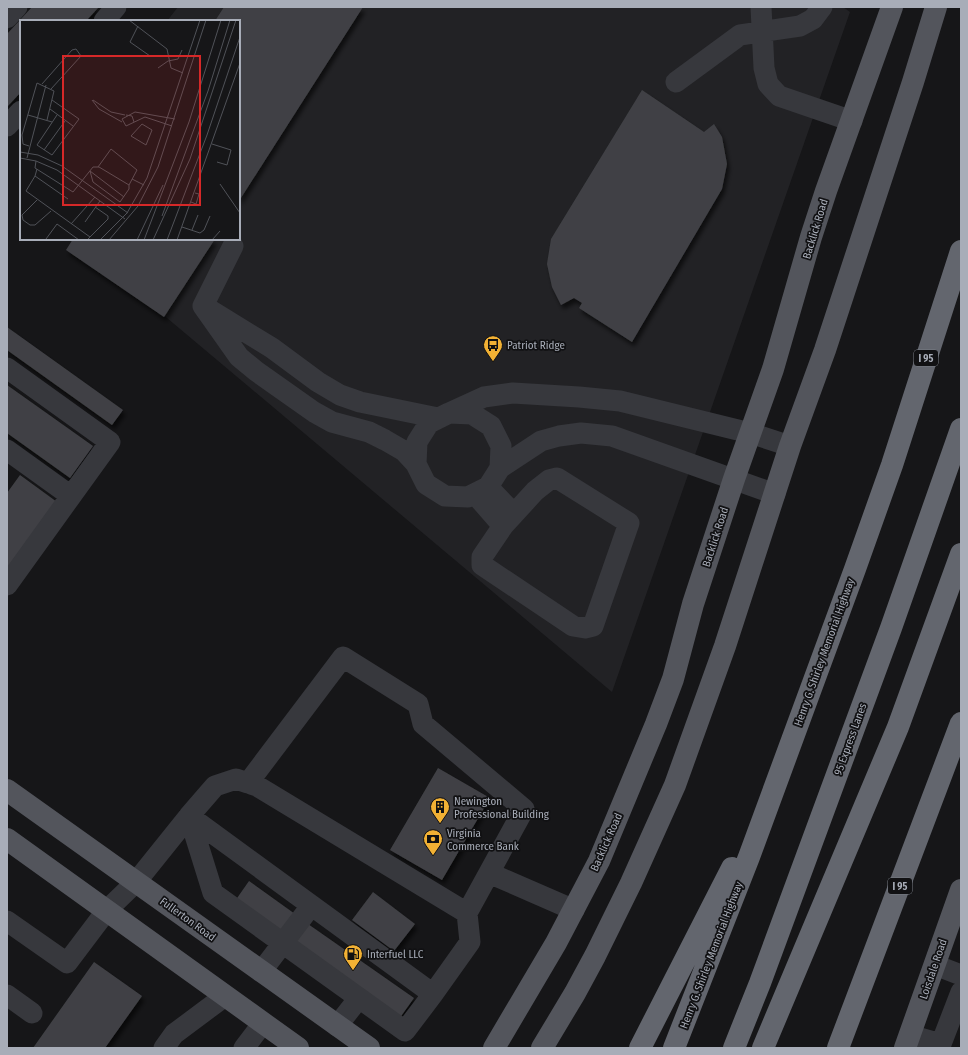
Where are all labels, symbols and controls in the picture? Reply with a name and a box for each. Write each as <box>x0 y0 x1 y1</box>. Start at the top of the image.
inset map <box>20 20 240 240</box>
street label: Backlick Road <box>800 198 831 261</box>
bus stop icon: Patriot Ridge <box>482 334 504 362</box>
place label: Patriot Ridge <box>507 339 565 352</box>
road number: I 95 <box>914 350 938 366</box>
street label: Backlick Road <box>700 506 731 569</box>
street label: Henry G. Shirley Memorial Highway <box>792 576 857 728</box>
street label: 95 Express Lanes <box>831 701 870 777</box>
place label: Newington Professional Building <box>454 795 550 821</box>
building icon: Newington Professional Building <box>429 796 451 824</box>
street label: Backlick Road <box>588 811 625 873</box>
place label: Virginia Commerce Bank <box>447 827 520 853</box>
bank icon: Virginia Commerce Bank <box>422 828 444 856</box>
road number: I 95 <box>888 878 912 894</box>
street label: Henry G. Shirley Memorial Highway <box>677 880 746 1031</box>
street label: Fullerton Road <box>157 895 218 944</box>
street label: Loisdale Road <box>917 937 950 1001</box>
fuel station icon: Interfuel LLC <box>342 943 364 971</box>
place label: Interfuel LLC <box>367 948 424 961</box>

